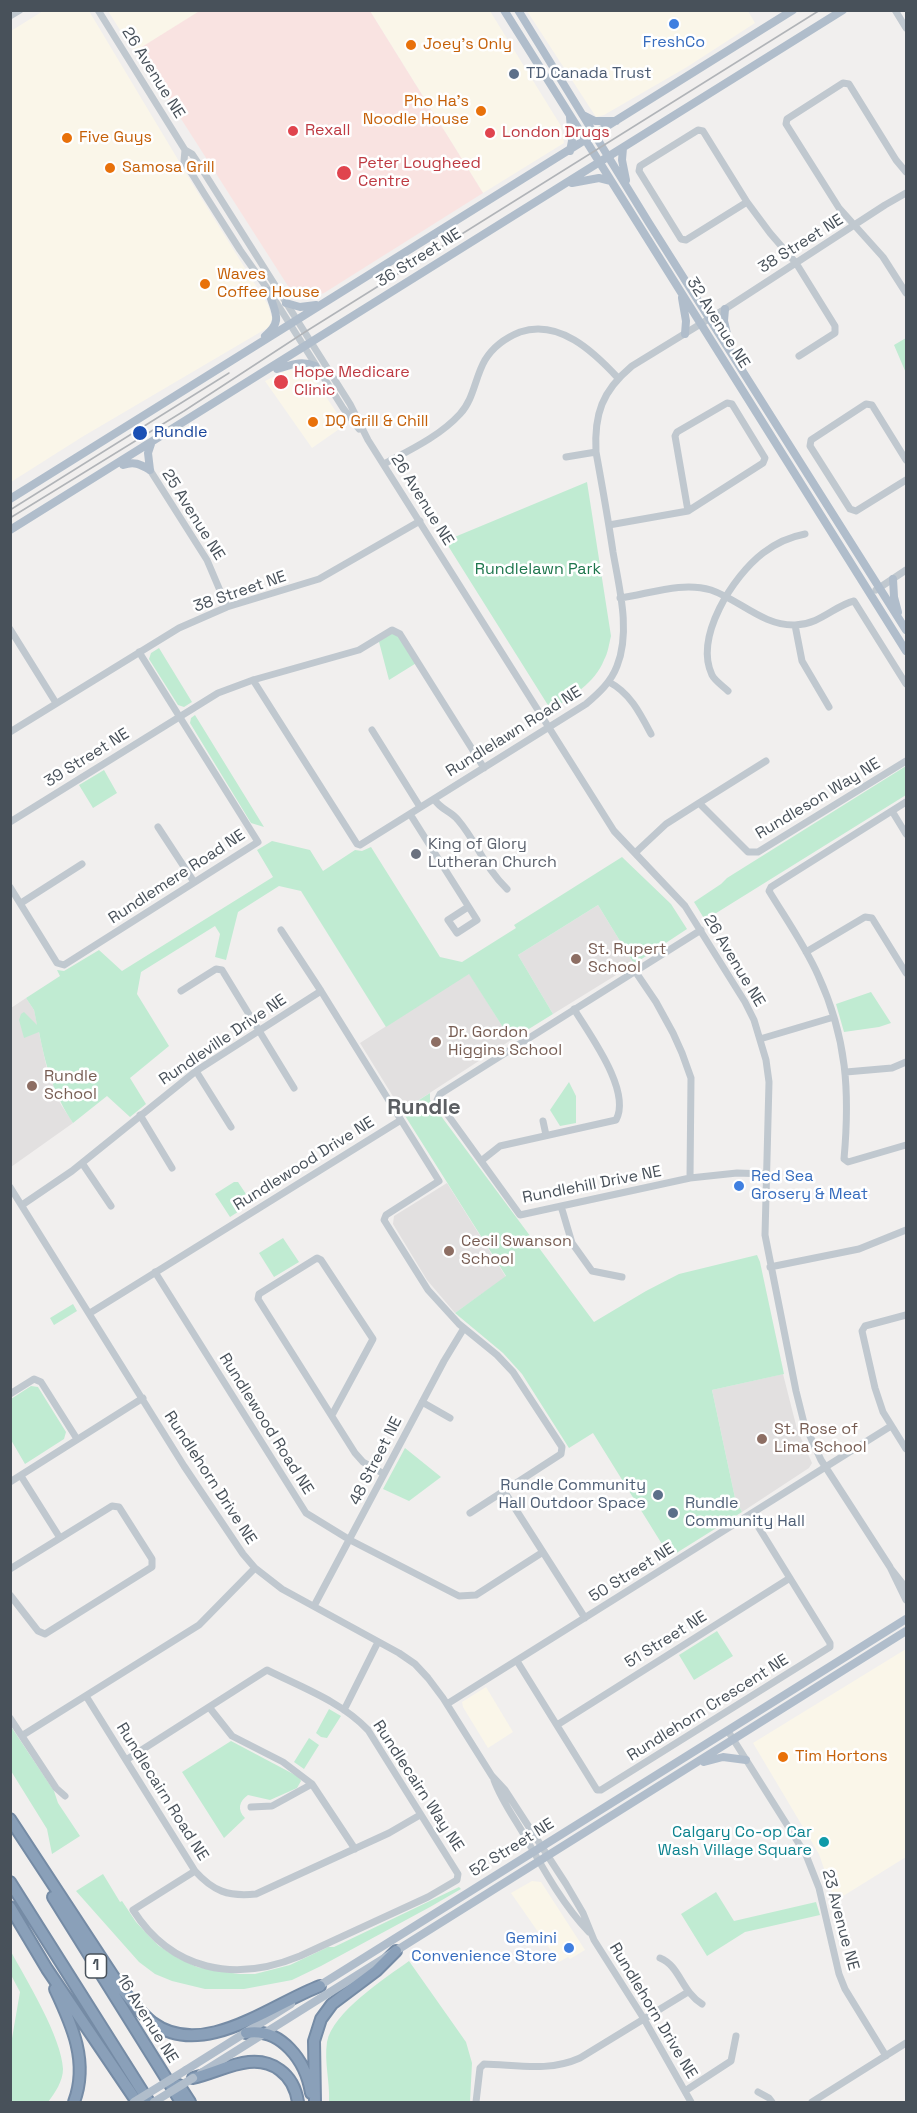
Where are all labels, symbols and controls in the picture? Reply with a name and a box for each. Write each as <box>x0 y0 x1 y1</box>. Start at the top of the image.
marker: FreshCo <box>667 17 681 31</box>
street label: 26 Avenue NE <box>117 24 189 122</box>
place label: FreshCo <box>643 33 705 53</box>
place label: Joey's Only <box>423 35 512 55</box>
marker: Joey's Only <box>404 38 418 52</box>
place label: TD Canada Trust <box>526 64 652 84</box>
marker: TD Canada Trust <box>507 67 521 81</box>
place label: Pho Ha's Noodle House <box>363 92 469 130</box>
marker: Pho Ha's Noodle House <box>474 104 488 118</box>
place label: Rexall <box>305 121 350 141</box>
place label: London Drugs <box>502 123 610 143</box>
marker: Rexall <box>286 124 300 138</box>
marker: London Drugs <box>483 126 497 140</box>
place label: Five Guys <box>79 128 152 148</box>
marker: Five Guys <box>60 131 74 145</box>
place label: Peter Lougheed Centre <box>358 154 481 192</box>
place label: Samosa Grill <box>122 158 215 178</box>
marker: Samosa Grill <box>103 161 117 175</box>
marker: Peter Lougheed Centre <box>335 164 353 182</box>
street label: 38 Street NE <box>755 210 847 278</box>
street label: 36 Street NE <box>373 224 465 292</box>
place label: Waves Coffee House <box>217 265 320 303</box>
street label: 32 Avenue NE <box>682 274 754 372</box>
marker: Waves Coffee House <box>198 277 212 291</box>
place label: Hope Medicare Clinic <box>294 363 410 401</box>
marker: Hope Medicare Clinic <box>272 373 290 391</box>
place label: DQ Grill & Chill <box>325 412 429 432</box>
marker: DQ Grill & Chill <box>306 415 320 429</box>
place label: Rundle <box>154 423 207 443</box>
marker: Rundle <box>131 424 149 442</box>
street label: 26 Avenue NE <box>386 451 458 549</box>
street label: 25 Avenue NE <box>157 466 229 564</box>
park label: Rundlelawn Park <box>475 560 601 580</box>
street label: 38 Street NE <box>191 567 289 617</box>
street label: Rundlelawn Road NE <box>443 682 585 782</box>
street label: 39 Street NE <box>41 724 133 792</box>
street label: Rundleson Way NE <box>752 754 884 844</box>
street label: Rundlemere Road NE <box>105 826 249 928</box>
place label: King of Glory Lutheran Church <box>428 835 557 873</box>
marker: King of Glory Lutheran Church <box>409 847 423 861</box>
street label: 26 Avenue NE <box>699 912 769 1010</box>
place label: St. Rupert School <box>588 940 666 978</box>
marker: St. Rupert School <box>569 952 583 966</box>
street label: Rundleville Drive NE <box>156 990 290 1090</box>
place label: Dr. Gordon Higgins School <box>448 1023 562 1061</box>
marker: Dr. Gordon Higgins School <box>429 1035 443 1049</box>
place label: Rundle School <box>44 1067 97 1105</box>
marker: Rundle School <box>25 1079 39 1093</box>
district label: Rundle <box>387 1095 461 1121</box>
street label: Rundlewood Drive NE <box>230 1113 378 1215</box>
street label: Rundlehill Drive NE <box>521 1162 663 1208</box>
place label: Red Sea Grosery & Meat <box>751 1167 868 1205</box>
marker: Red Sea Grosery & Meat <box>732 1179 746 1193</box>
place label: Cecil Swanson School <box>461 1232 572 1270</box>
marker: Cecil Swanson School <box>442 1244 456 1258</box>
street label: Rundlewood Road NE <box>215 1350 317 1498</box>
street label: Rundlehorn Drive NE <box>160 1408 260 1548</box>
street label: 48 Street NE <box>345 1414 407 1508</box>
place label: St. Rose of Lima School <box>774 1420 867 1458</box>
marker: St. Rose of Lima School <box>755 1432 769 1446</box>
place label: Rundle Community Hall Outdoor Space <box>498 1476 646 1514</box>
marker: Rundle Community Hall Outdoor Space <box>651 1488 665 1502</box>
place label: Rundle Community Hall <box>685 1494 805 1532</box>
marker: Rundle Community Hall <box>666 1506 680 1520</box>
street label: 50 Street NE <box>586 1539 678 1607</box>
street label: 51 Street NE <box>622 1607 710 1673</box>
street label: Rundlehorn Crescent NE <box>624 1650 792 1766</box>
street label: Rundlecairn Way NE <box>368 1717 468 1855</box>
street label: Rundlecairn Road NE <box>112 1719 212 1865</box>
place label: Tim Hortons <box>795 1747 888 1767</box>
marker: Tim Hortons <box>776 1750 790 1764</box>
street label: 52 Street NE <box>466 1814 558 1882</box>
place label: Calgary Co-op Car Wash Village Square <box>658 1823 812 1861</box>
marker: Calgary Co-op Car Wash Village Square <box>817 1835 831 1849</box>
street label: 23 Avenue NE <box>817 1867 863 1973</box>
place label: Gemini Convenience Store <box>411 1929 557 1967</box>
street label: Rundlehorn Drive NE <box>605 1940 701 2082</box>
marker: Gemini Convenience Store <box>562 1941 576 1955</box>
road number: 1 <box>86 1954 106 1978</box>
street label: 16 Avenue NE <box>112 1971 182 2067</box>

